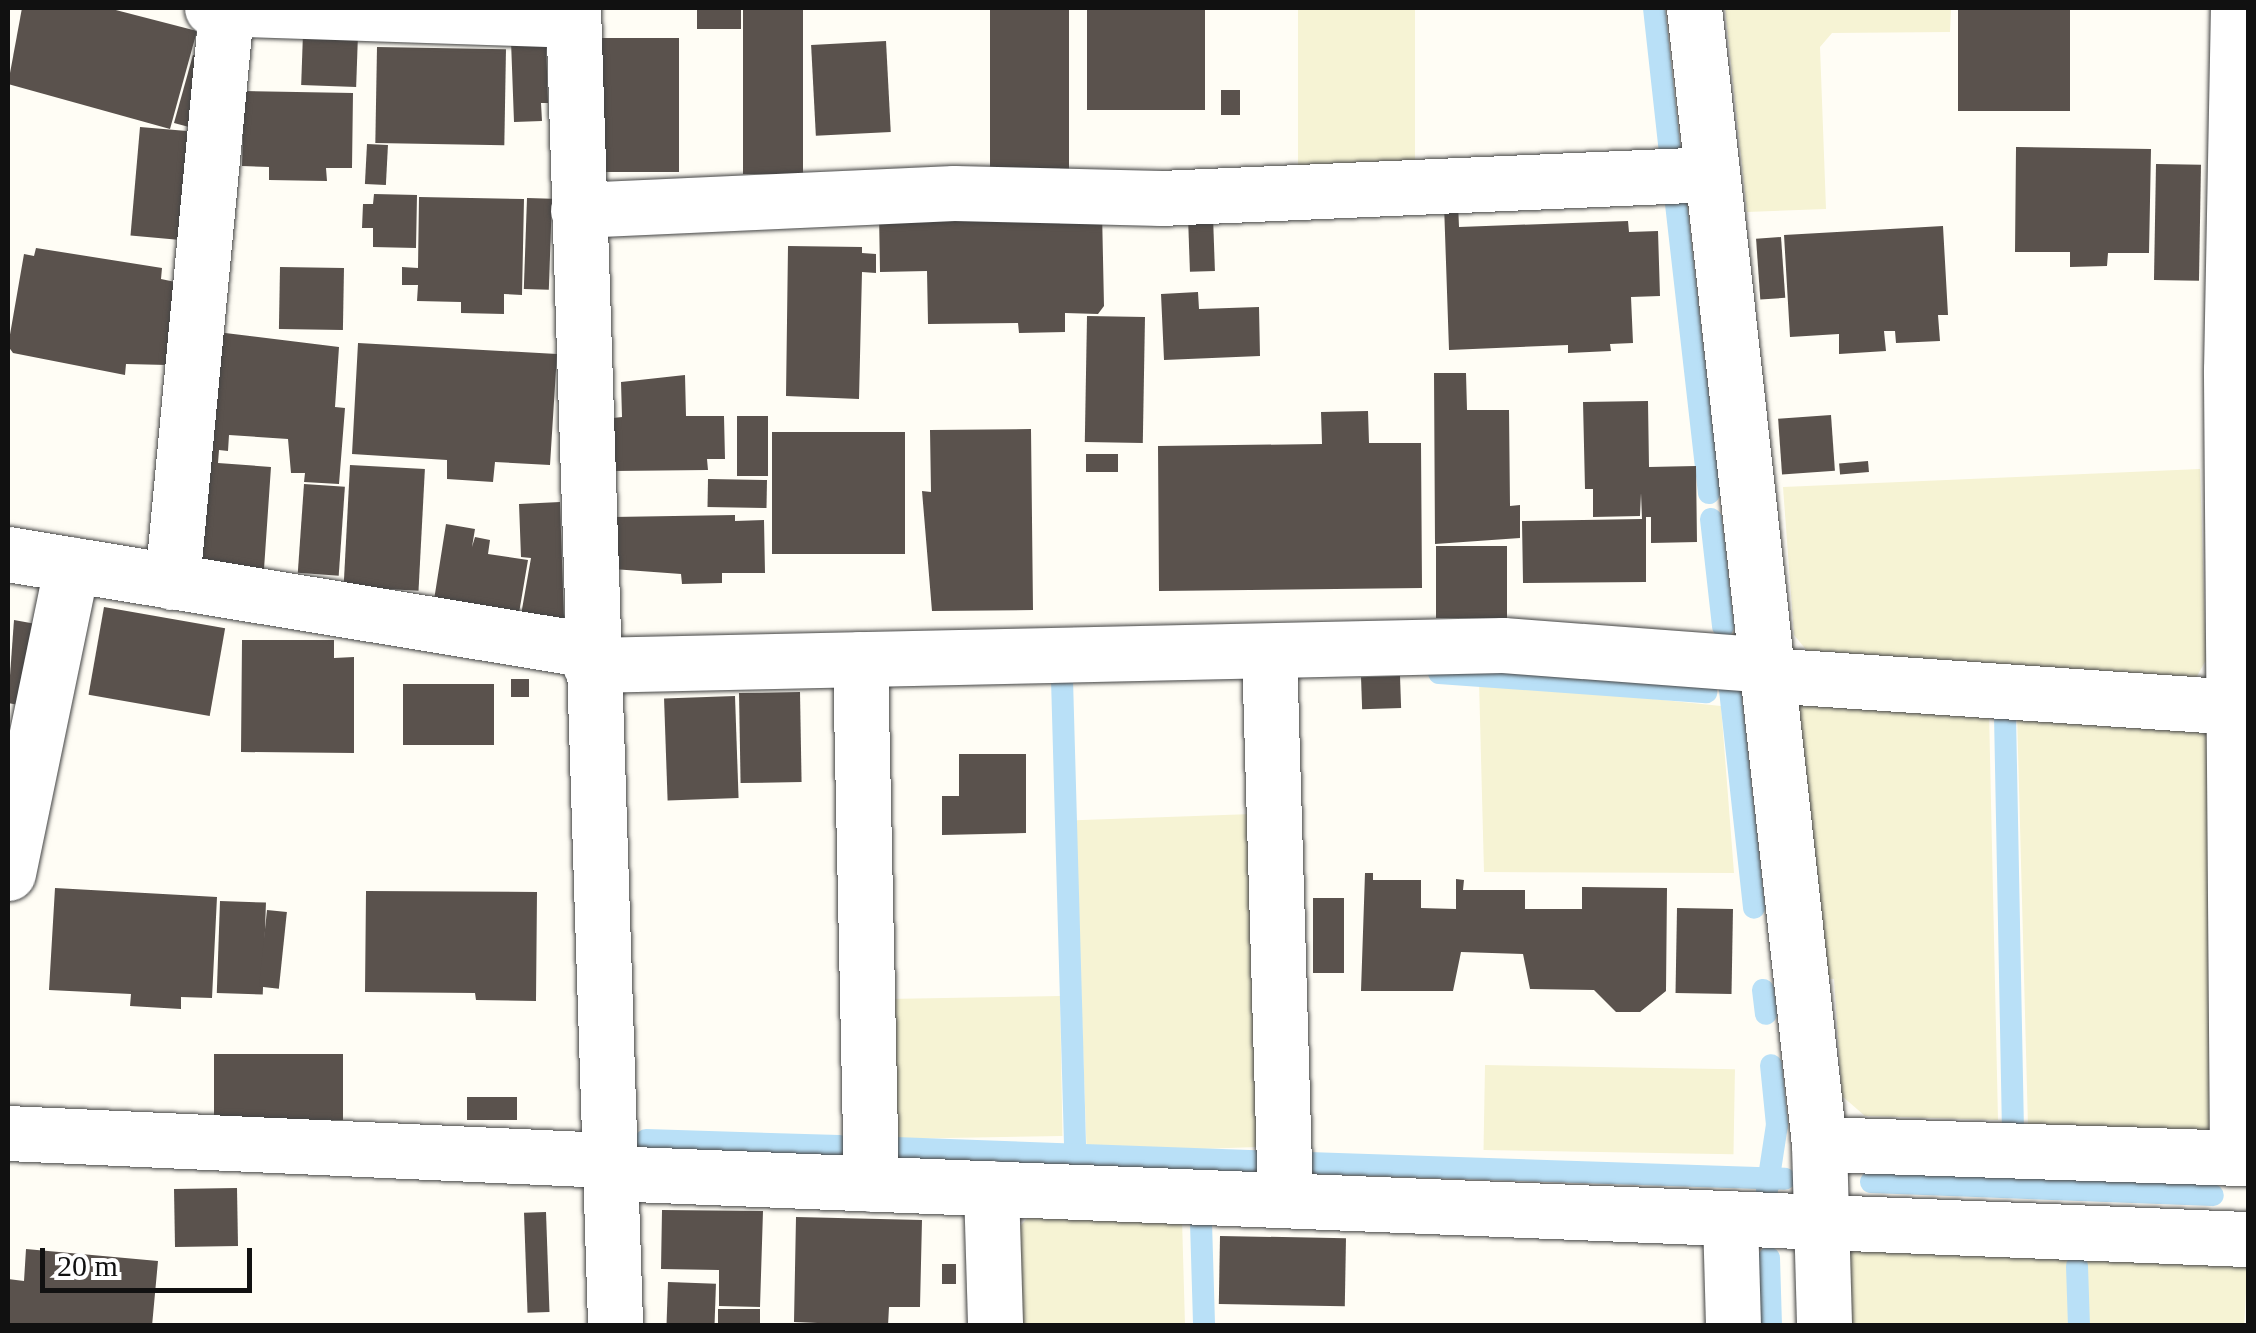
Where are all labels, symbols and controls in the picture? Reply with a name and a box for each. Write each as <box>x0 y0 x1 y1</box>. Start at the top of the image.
scale bar <box>45 1228 258 1290</box>
text: 20 m <box>57 1249 118 1282</box>

